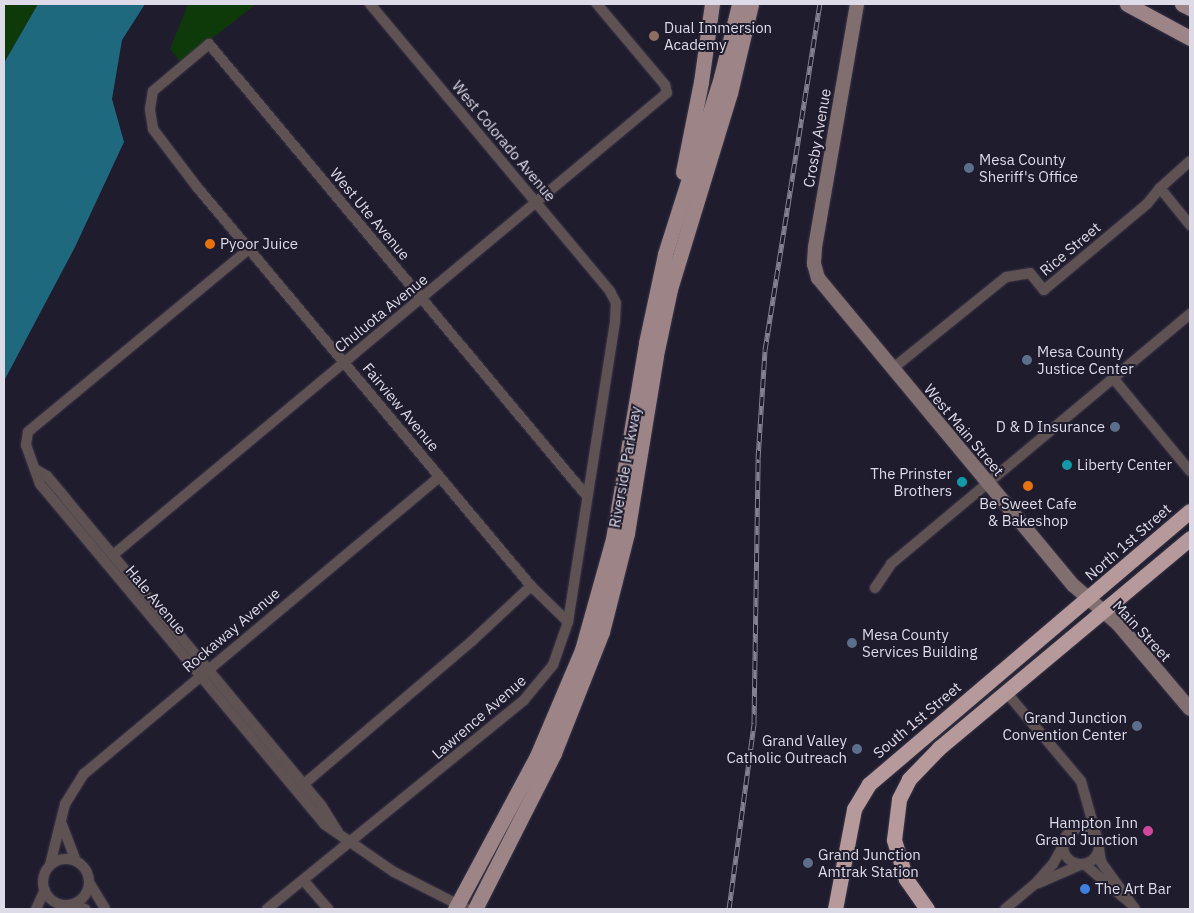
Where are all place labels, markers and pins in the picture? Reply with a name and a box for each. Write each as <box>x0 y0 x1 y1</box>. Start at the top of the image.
place label: Dual Immersion Academy <box>664 18 772 53</box>
marker: Dual Immersion Academy <box>648 30 660 42</box>
place label: Mesa County Sheriff's Office <box>979 150 1078 185</box>
marker: Mesa County Sheriff's Office <box>963 162 975 174</box>
place label: Pyoor Juice <box>220 235 298 253</box>
marker: Pyoor Juice <box>204 238 216 250</box>
place label: Mesa County Justice Center <box>1037 342 1134 377</box>
marker: Mesa County Justice Center <box>1021 354 1033 366</box>
place label: D & D Insurance <box>996 418 1105 436</box>
marker: D & D Insurance <box>1109 421 1121 433</box>
place label: Liberty Center <box>1077 456 1172 474</box>
marker: Liberty Center <box>1061 459 1073 471</box>
place label: The Prinster Brothers <box>870 464 952 499</box>
marker: The Prinster Brothers <box>956 476 968 488</box>
marker: Be Sweet Cafe & Bakeshop <box>1022 480 1034 492</box>
place label: Be Sweet Cafe & Bakeshop <box>979 494 1077 529</box>
place label: Mesa County Services Building <box>862 625 977 660</box>
marker: Mesa County Services Building <box>846 637 858 649</box>
place label: Grand Junction Convention Center <box>1002 708 1127 743</box>
marker: Grand Junction Convention Center <box>1131 720 1143 732</box>
place label: Grand Valley Catholic Outreach <box>726 731 847 766</box>
marker: Grand Valley Catholic Outreach <box>851 743 863 755</box>
place label: Hampton Inn Grand Junction <box>1035 813 1138 848</box>
marker: Hampton Inn Grand Junction <box>1142 825 1154 837</box>
place label: Grand Junction Amtrak Station <box>818 845 921 880</box>
marker: Grand Junction Amtrak Station <box>802 857 814 869</box>
place label: The Art Bar <box>1095 880 1171 898</box>
marker: The Art Bar <box>1079 883 1091 895</box>

